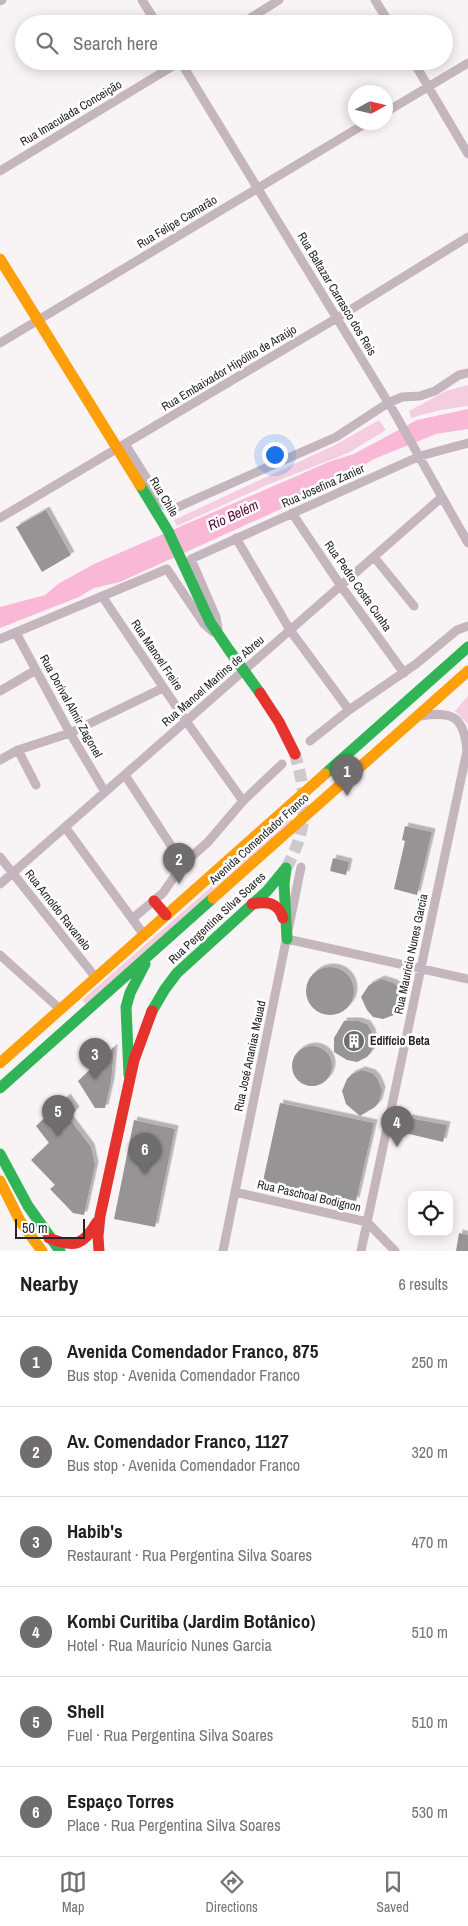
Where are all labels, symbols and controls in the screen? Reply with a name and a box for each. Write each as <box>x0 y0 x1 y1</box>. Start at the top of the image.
search box <box>15 15 453 70</box>
icon: search <box>33 29 61 57</box>
text: Search here <box>73 30 158 56</box>
street label: Rua Imaculada Conceição <box>17 76 125 150</box>
north arrow <box>348 85 393 130</box>
street label: Rua Felipe Camarão <box>134 192 220 252</box>
street label: Rua Baltazar Carrasco dos Reis <box>294 229 380 359</box>
street label: Rua Embaixador Hipólito de Araújo <box>159 321 299 415</box>
your location <box>262 442 288 468</box>
street label: Rua Josefina Zanier <box>279 460 368 511</box>
street label: Rua Chile <box>146 474 182 520</box>
water label: Rio Belém <box>205 496 261 534</box>
street label: Rua Pedro Costa Cunha <box>321 537 396 635</box>
street label: Rua Manoel Freire <box>127 617 187 693</box>
street label: Rua Manoel Martins de Abreu <box>158 632 268 730</box>
street label: Rua Dorival Almir Zagonel <box>36 652 106 760</box>
pin: 1 <box>331 755 363 796</box>
street label: Avenida Comendador Franco <box>205 790 312 889</box>
pin: 2 <box>163 843 195 884</box>
street label: Rua Arnoldo Ravanelo <box>21 866 95 954</box>
street label: Rua Pergentina Silva Soares <box>165 869 269 967</box>
street label: Rua Maurício Nunes Garcia <box>390 892 432 1016</box>
street label: Rua José Ananias Mauad <box>230 999 270 1113</box>
building icon: Edifício Beta <box>342 1029 366 1053</box>
place label: Edifício Beta <box>370 1033 430 1049</box>
pin: 3 <box>79 1038 111 1079</box>
pin: 5 <box>42 1095 74 1136</box>
pin: 4 <box>381 1106 413 1147</box>
pin: 6 <box>129 1133 161 1174</box>
street label: Rua Paschoal Bodignon <box>255 1176 363 1216</box>
map controls <box>408 1191 453 1236</box>
button: locate <box>408 1191 453 1236</box>
scale bar <box>15 1216 85 1239</box>
text: 50 m <box>22 1219 48 1237</box>
text: Nearby <box>20 1269 78 1298</box>
text: 6 results <box>398 1273 448 1295</box>
text: Avenida Comendador Franco, 875 <box>67 1338 318 1364</box>
text: 1 <box>32 1351 40 1373</box>
text: 250 m <box>412 1351 448 1373</box>
text: Bus stop · Avenida Comendador Franco <box>67 1364 300 1386</box>
text: Av. Comendador Franco, 1127 <box>67 1428 289 1454</box>
text: 2 <box>32 1441 40 1463</box>
text: 320 m <box>412 1441 448 1463</box>
text: Bus stop · Avenida Comendador Franco <box>67 1454 300 1476</box>
text: Habib's <box>67 1518 123 1544</box>
text: 3 <box>32 1531 40 1553</box>
text: 470 m <box>412 1531 448 1553</box>
text: Restaurant · Rua Pergentina Silva Soares <box>67 1544 312 1566</box>
text: Kombi Curitiba (Jardim Botânico) <box>67 1608 315 1634</box>
text: 4 <box>32 1621 40 1643</box>
text: 510 m <box>412 1621 448 1643</box>
text: Hotel · Rua Maurício Nunes Garcia <box>67 1634 272 1656</box>
text: Shell <box>67 1698 104 1724</box>
text: 5 <box>32 1711 40 1733</box>
text: 510 m <box>412 1711 448 1733</box>
text: Fuel · Rua Pergentina Silva Soares <box>67 1724 273 1746</box>
text: Espaço Torres <box>67 1788 174 1814</box>
text: 6 <box>32 1801 40 1823</box>
text: 530 m <box>412 1801 448 1823</box>
text: Place · Rua Pergentina Silva Soares <box>67 1814 281 1836</box>
tab: Map <box>59 1868 87 1916</box>
tab: Directions <box>206 1868 258 1916</box>
tab: Saved <box>376 1868 409 1916</box>

